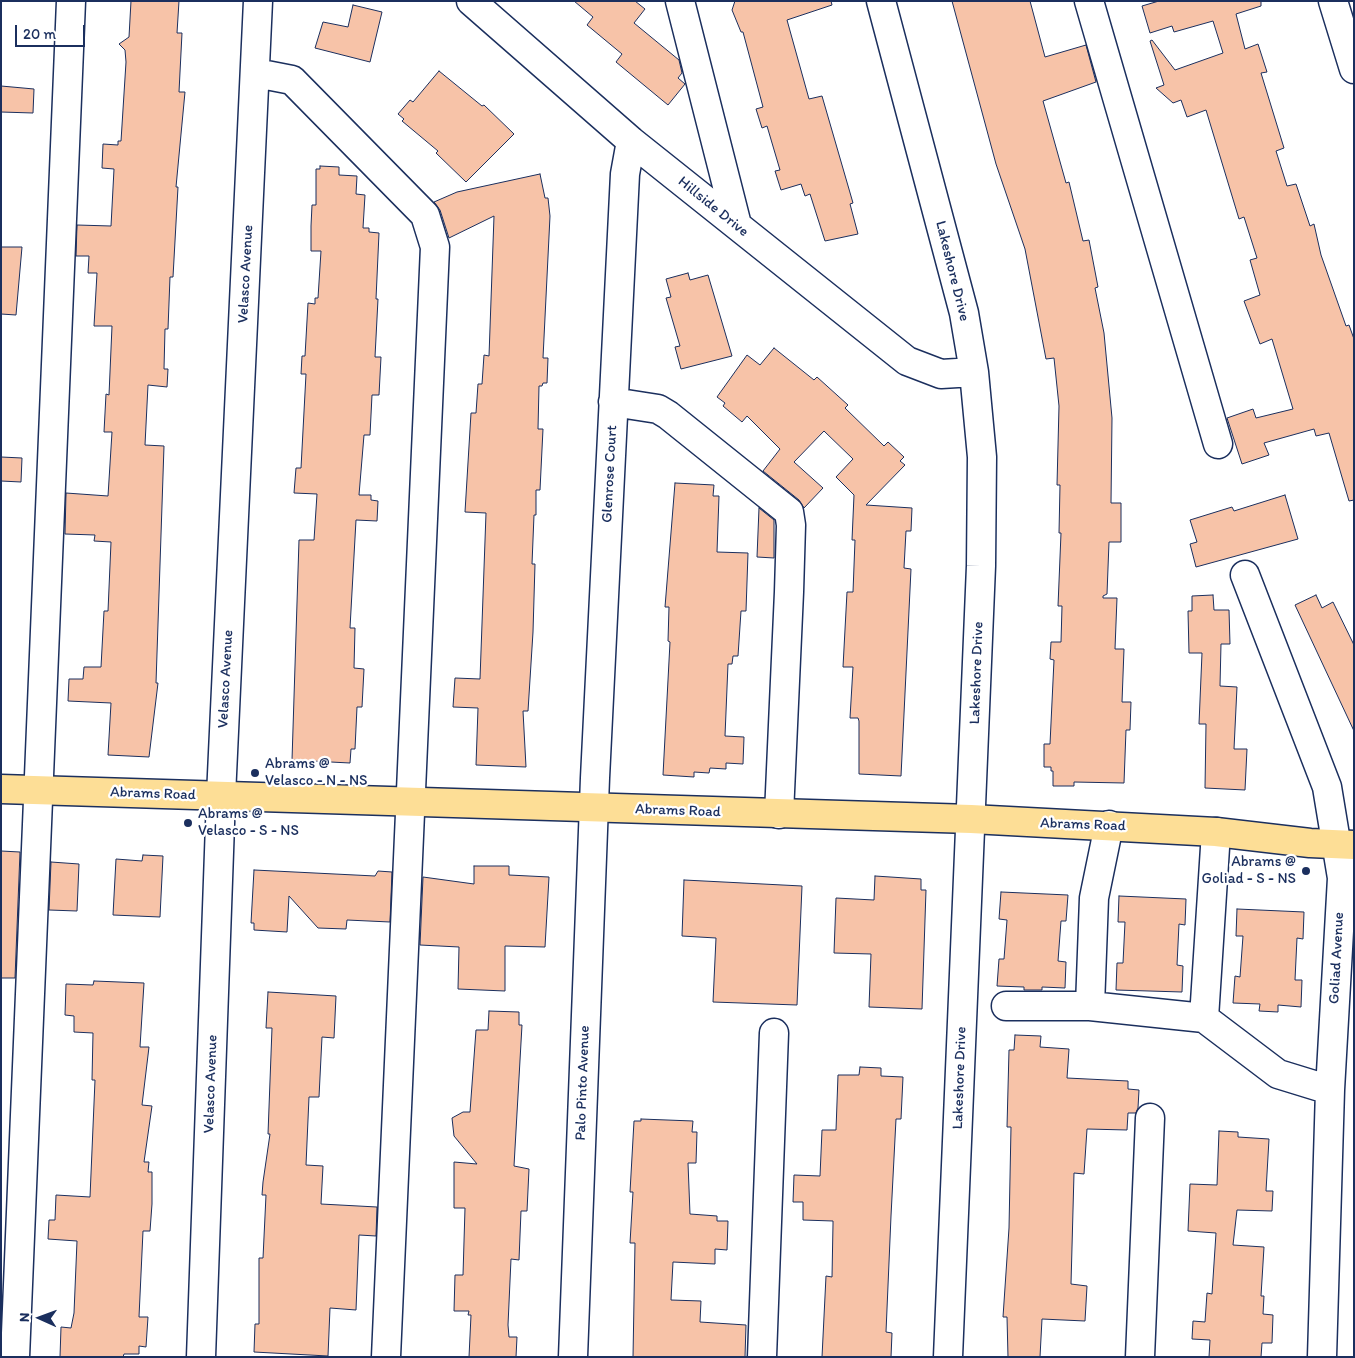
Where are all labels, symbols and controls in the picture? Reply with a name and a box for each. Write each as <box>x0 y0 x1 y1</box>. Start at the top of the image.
scale bar <box>18 15 88 47</box>
text: 20 m <box>23 25 56 43</box>
street label: Hillside Drive <box>674 173 752 241</box>
street label: Lakeshore Drive <box>931 219 973 323</box>
street label: Velasco Avenue <box>234 224 258 324</box>
street label: Glenrose Court <box>598 425 622 523</box>
street label: Lakeshore Drive <box>966 621 988 725</box>
street label: Velasco Avenue <box>214 629 238 729</box>
place label: Abrams @ Velasco - N - NS <box>265 755 368 790</box>
marker: Abrams @ Velasco - N - NS <box>249 767 261 779</box>
street label: Abrams Road <box>110 784 196 804</box>
street label: Abrams Road <box>635 801 721 821</box>
place label: Abrams @ Velasco - S - NS <box>198 805 299 840</box>
street label: Abrams Road <box>1040 815 1126 835</box>
marker: Abrams @ Velasco - S - NS <box>182 817 194 829</box>
place label: Abrams @ Goliad - S - NS <box>1202 853 1296 888</box>
marker: Abrams @ Goliad - S - NS <box>1300 865 1312 877</box>
street label: Goliad Avenue <box>1326 911 1348 1005</box>
street label: Palo Pinto Avenue <box>572 1025 594 1141</box>
street label: Lakeshore Drive <box>949 1026 971 1130</box>
street label: Velasco Avenue <box>200 1034 222 1134</box>
north arrow <box>15 1293 65 1343</box>
text: N <box>16 1312 33 1322</box>

